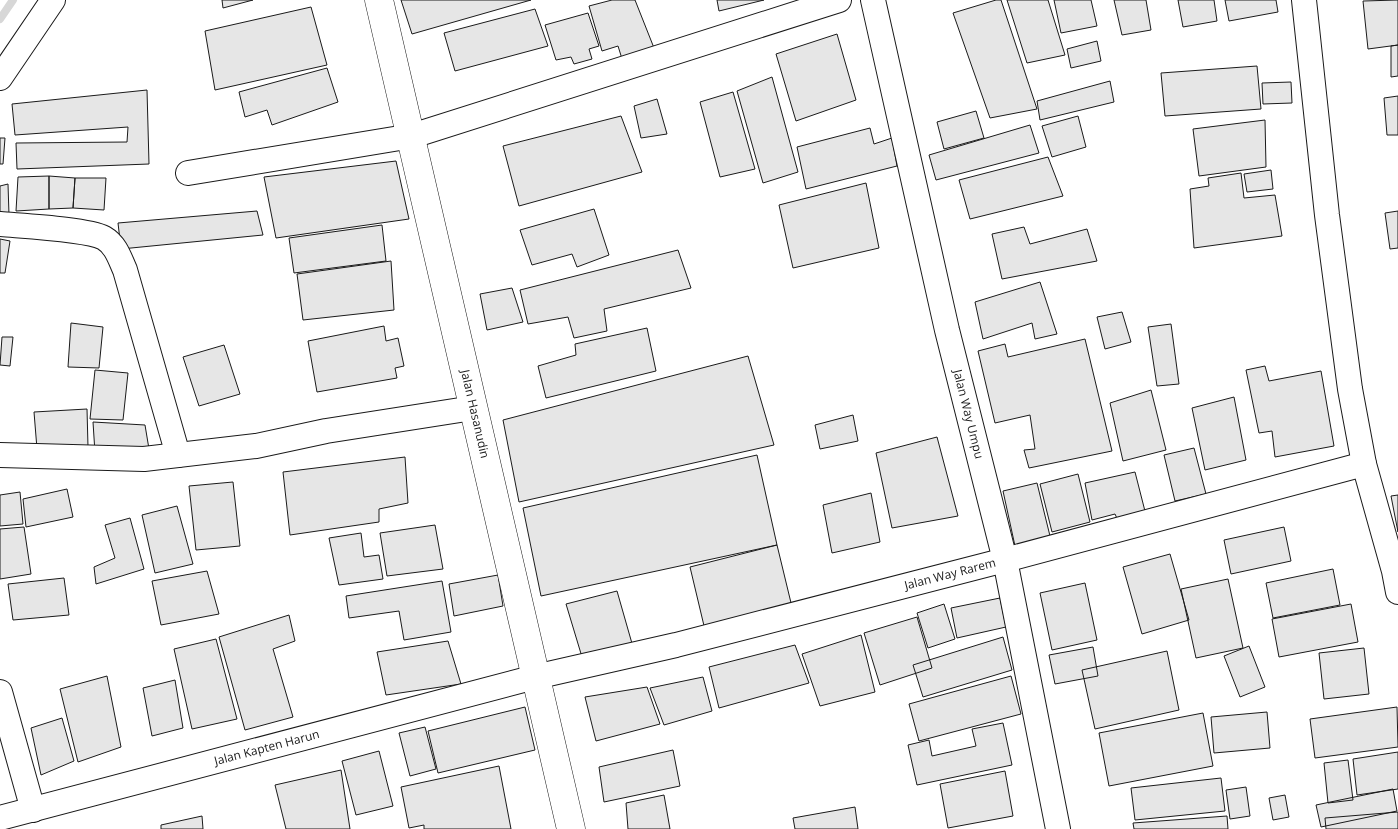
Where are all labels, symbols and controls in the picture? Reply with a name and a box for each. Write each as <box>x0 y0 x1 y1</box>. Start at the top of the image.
street label: Jalan Hasanudin <box>457 367 494 460</box>
street label: Jalan Way Umpu <box>949 367 988 461</box>
street label: Jalan Way Rarem <box>901 554 998 594</box>
street label: Jalan Kapten Harun <box>211 725 321 769</box>

